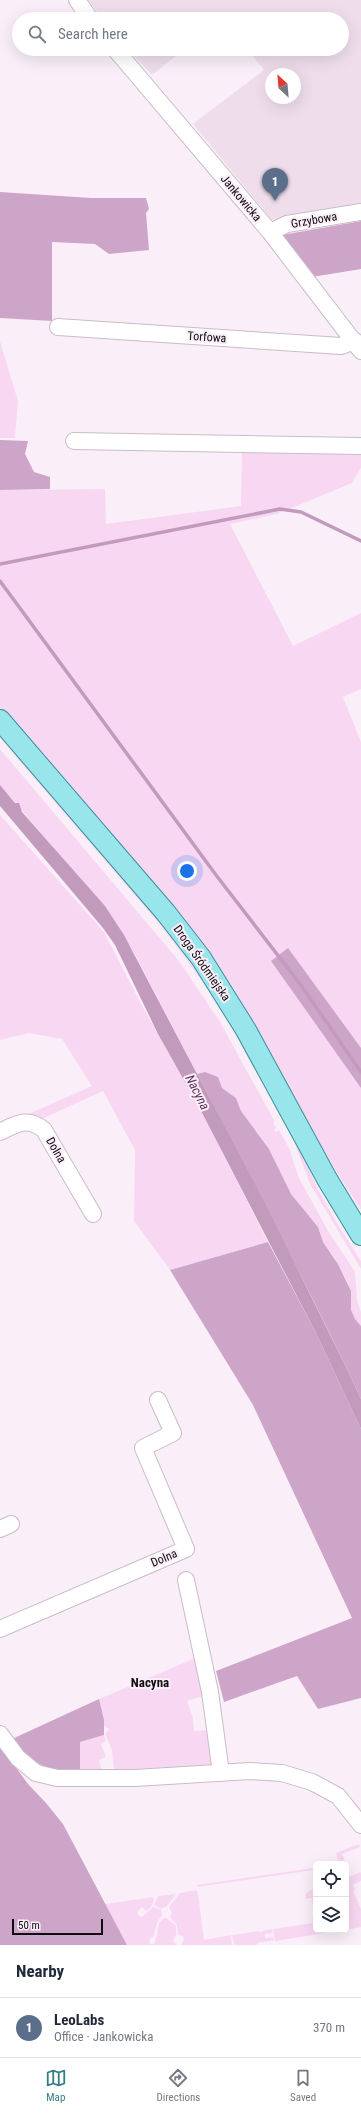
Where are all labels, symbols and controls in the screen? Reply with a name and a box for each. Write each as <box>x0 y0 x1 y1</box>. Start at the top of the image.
search box <box>12 12 349 56</box>
icon: search <box>26 23 48 45</box>
text: Search here <box>58 25 128 43</box>
north arrow <box>265 68 301 104</box>
pin: 1 <box>262 168 288 201</box>
street label: Jankowicka <box>218 172 265 224</box>
street label: Grzybowa <box>290 209 338 231</box>
street label: Torfowa <box>187 329 227 345</box>
your location <box>177 861 197 881</box>
street label: Droga Śródmiejska <box>171 922 234 1004</box>
water label: Nacyna <box>182 1072 213 1112</box>
street label: Dolna <box>43 1135 69 1165</box>
street label: Dolna <box>149 1546 179 1570</box>
district label: Nacyna <box>131 1675 169 1690</box>
map controls <box>313 1861 349 1933</box>
button: locate <box>313 1861 349 1897</box>
button: layers <box>313 1897 349 1933</box>
scale bar <box>12 1917 103 1936</box>
text: 50 m <box>18 1919 40 1932</box>
text: Nearby <box>16 1961 64 1981</box>
text: LeoLabs <box>54 2011 104 2029</box>
text: 1 <box>26 2020 32 2035</box>
text: 370 m <box>313 2020 345 2035</box>
text: Office · Jankowicka <box>54 2029 153 2044</box>
tab: Map <box>45 2067 67 2104</box>
tab: Directions <box>156 2067 200 2104</box>
tab: Saved <box>290 2067 316 2104</box>

